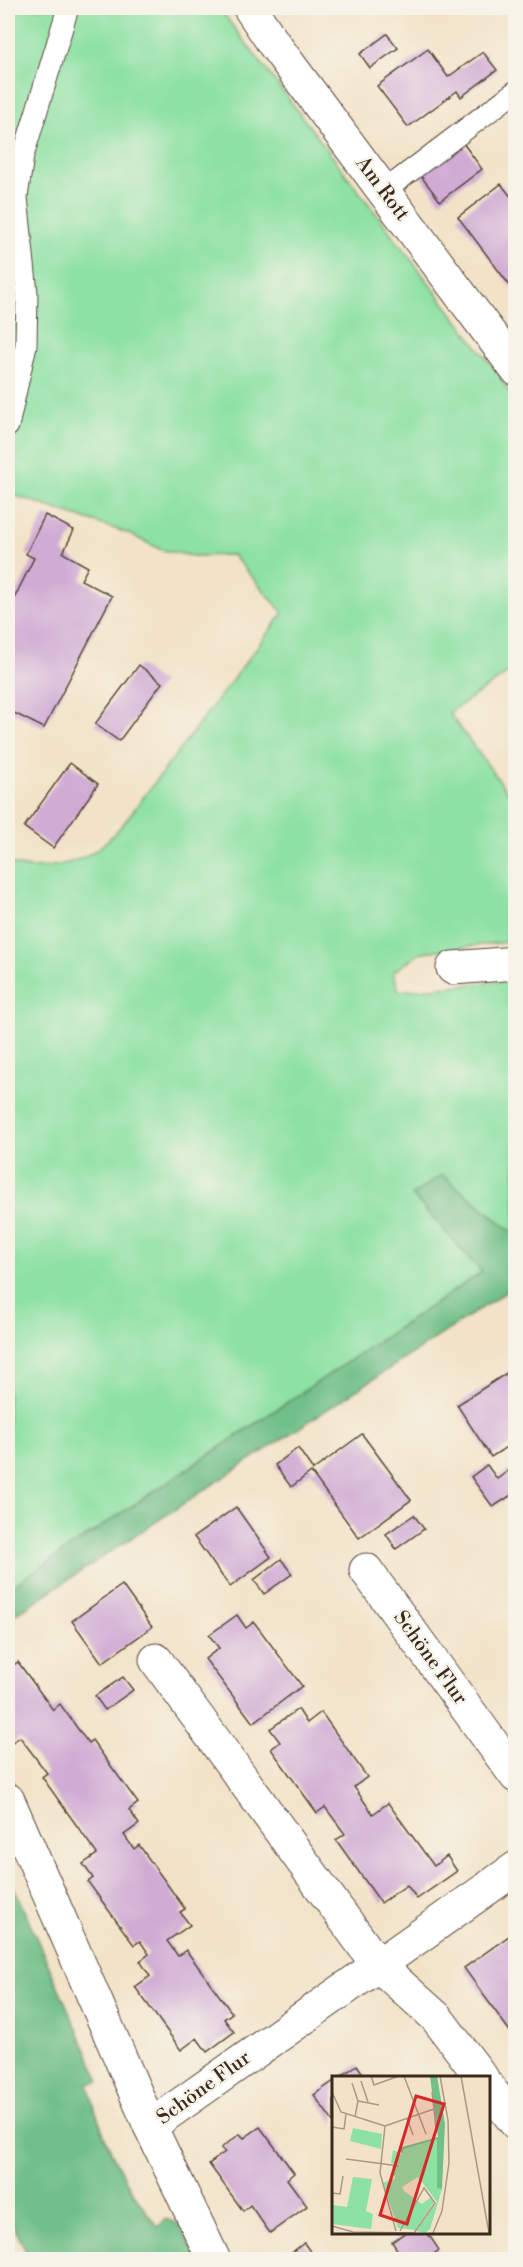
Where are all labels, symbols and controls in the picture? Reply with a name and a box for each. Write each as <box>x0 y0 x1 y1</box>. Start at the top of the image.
street label: Am Rott <box>349 151 414 226</box>
street label: Schöne Flur <box>388 1606 473 1710</box>
street label: Schöne Flur <box>152 2045 256 2130</box>
inset map <box>332 2076 490 2234</box>

